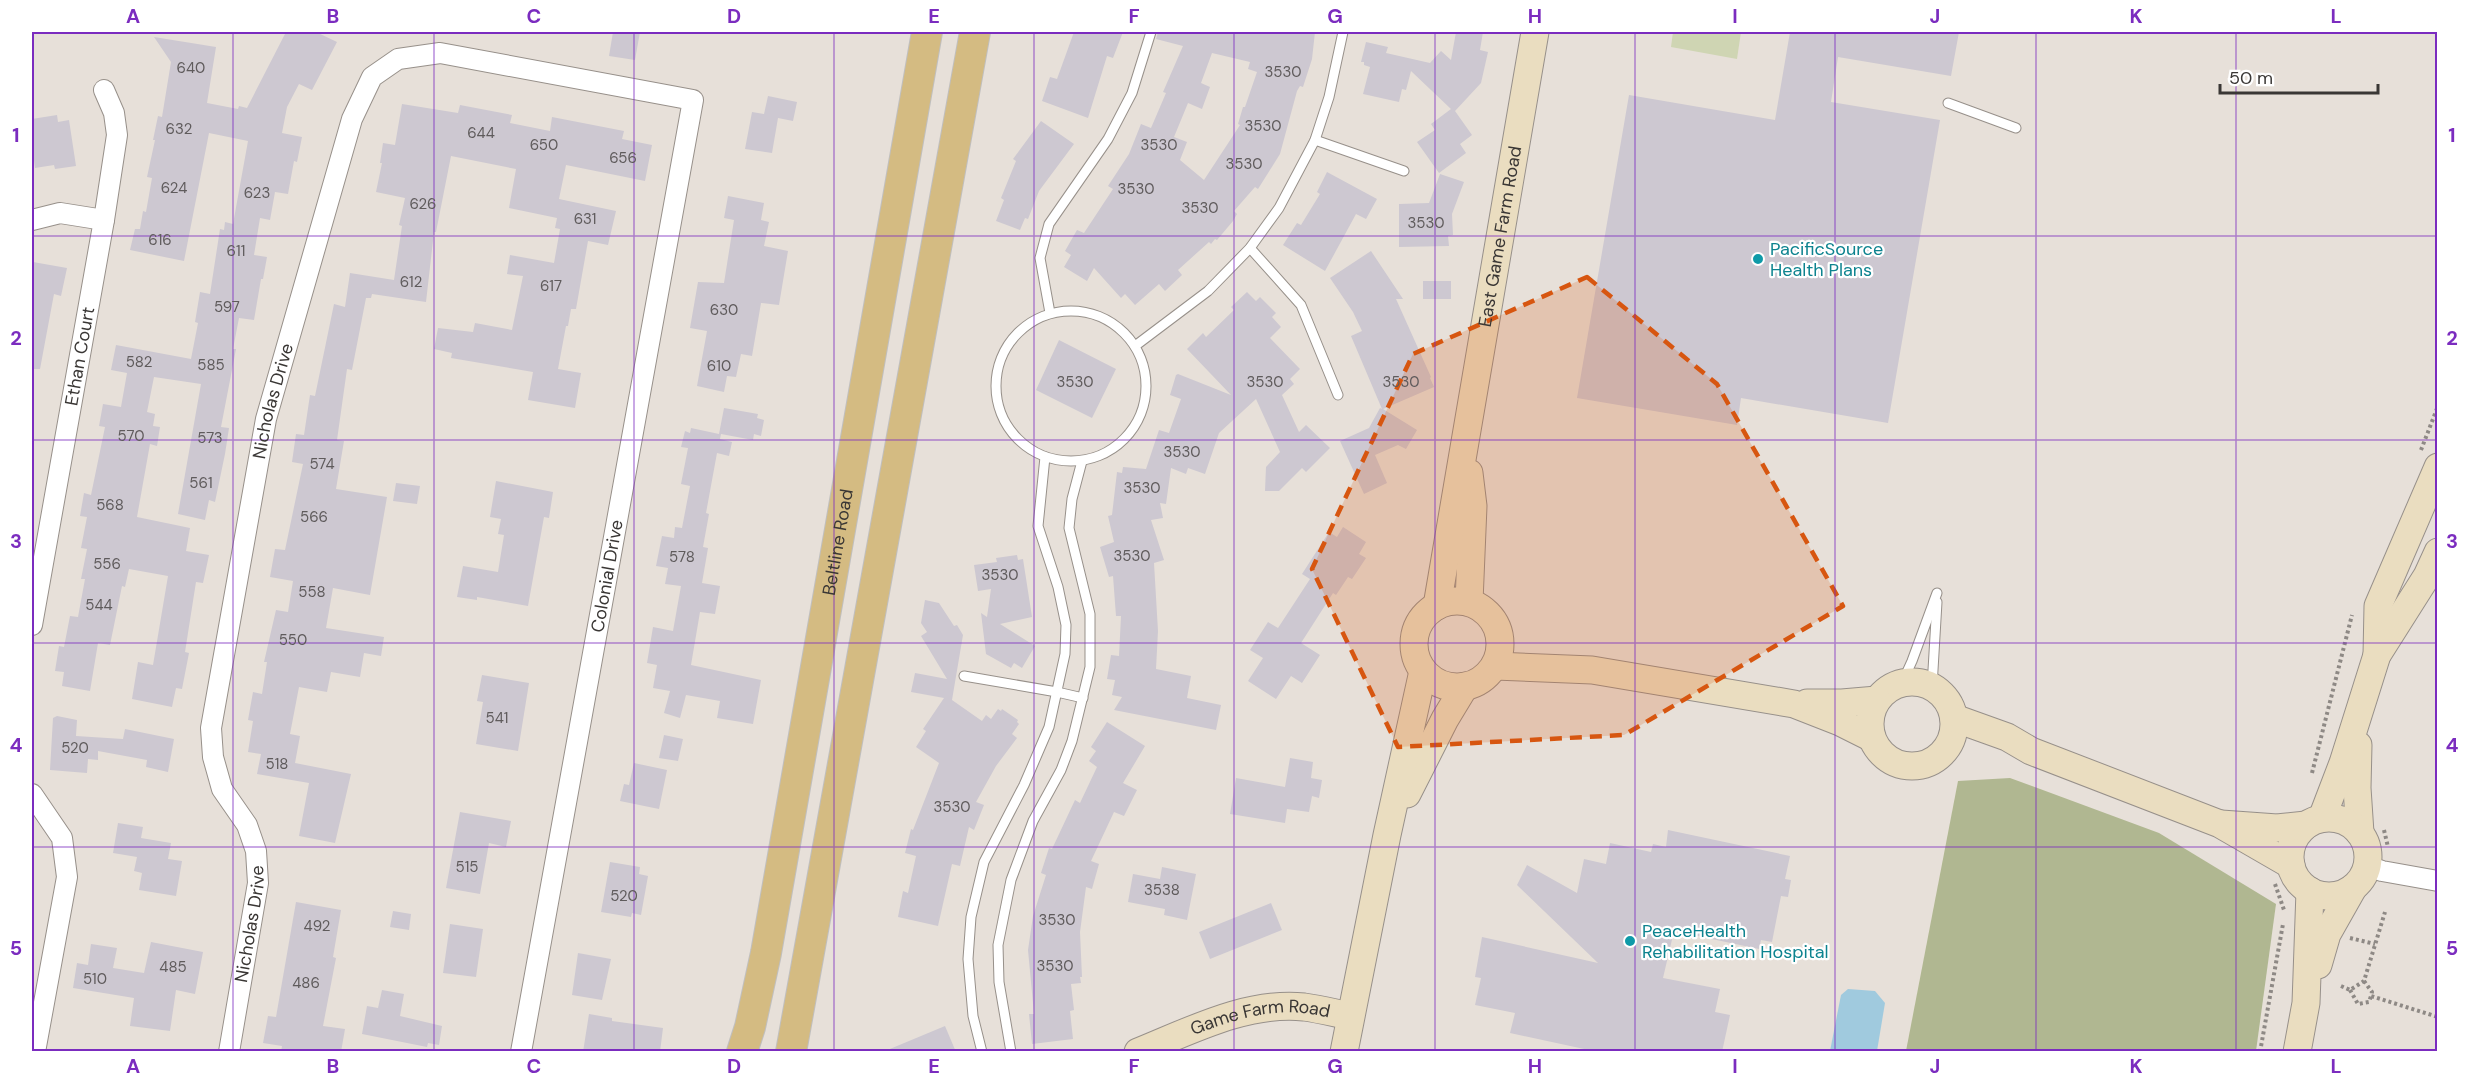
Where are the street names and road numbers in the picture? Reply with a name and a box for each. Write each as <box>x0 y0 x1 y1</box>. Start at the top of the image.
street label: East Game Farm Road <box>1473 144 1527 329</box>
street label: Ethan Court <box>59 305 100 408</box>
street label: Nicholas Drive <box>247 341 299 461</box>
street label: Beltline Road <box>817 487 859 597</box>
street label: Colonial Drive <box>585 518 629 634</box>
street label: Nicholas Drive <box>229 865 270 984</box>
street label: Game Farm Road <box>1187 994 1332 1041</box>

